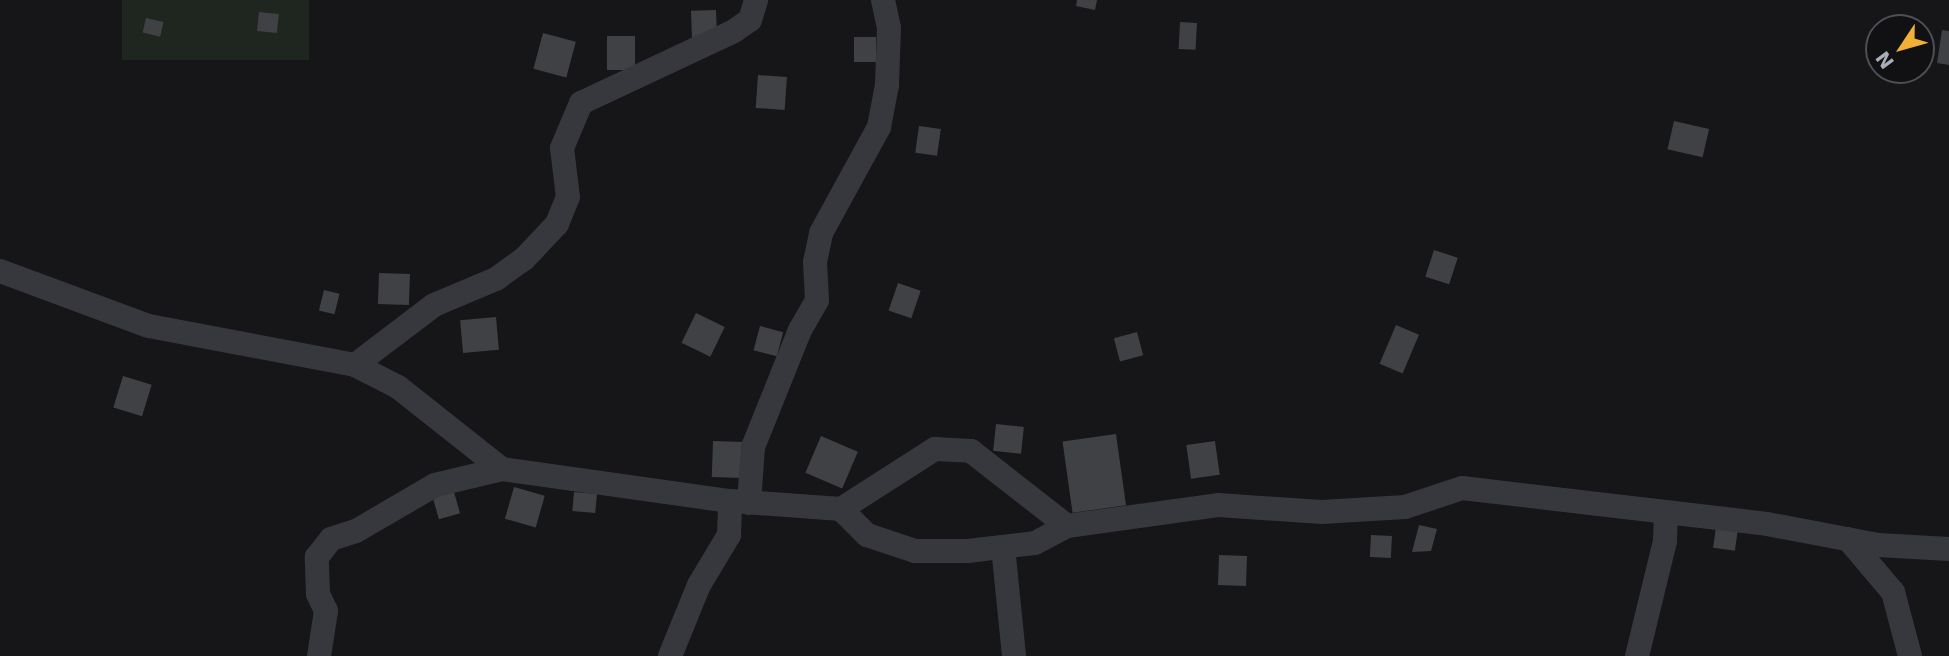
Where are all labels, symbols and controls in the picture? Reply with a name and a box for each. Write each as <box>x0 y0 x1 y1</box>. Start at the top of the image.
north arrow <box>1865 14 1935 84</box>
text: N <box>1871 47 1898 73</box>

